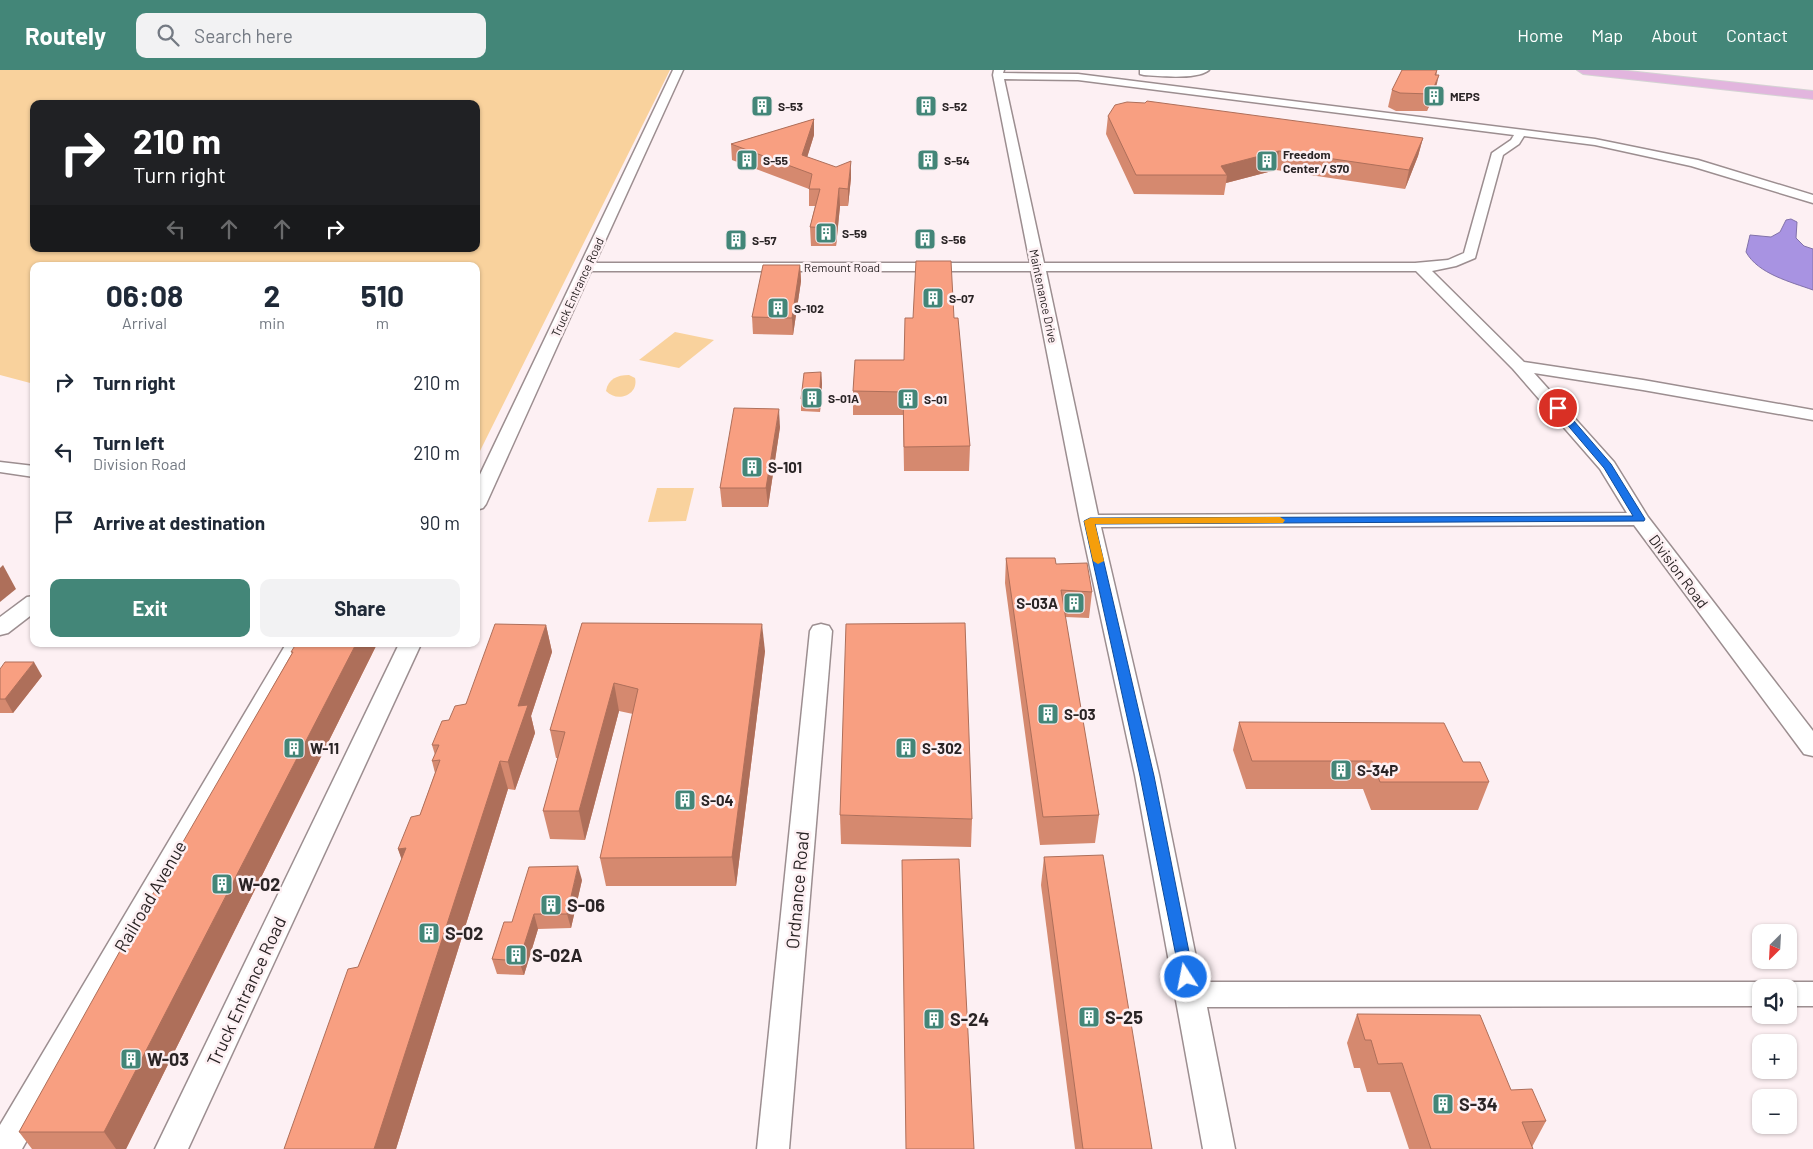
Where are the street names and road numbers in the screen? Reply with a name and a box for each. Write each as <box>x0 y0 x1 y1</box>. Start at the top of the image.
street label: Truck Entrance Road <box>548 235 606 339</box>
street label: Maintenance Drive <box>1027 248 1061 344</box>
street label: Remount Road <box>804 260 880 274</box>
street label: Division Road <box>1645 531 1713 611</box>
street label: Ordnance Road <box>781 830 813 950</box>
street label: Railroad Avenue <box>109 836 191 956</box>
street label: Truck Entrance Road <box>202 913 290 1069</box>

